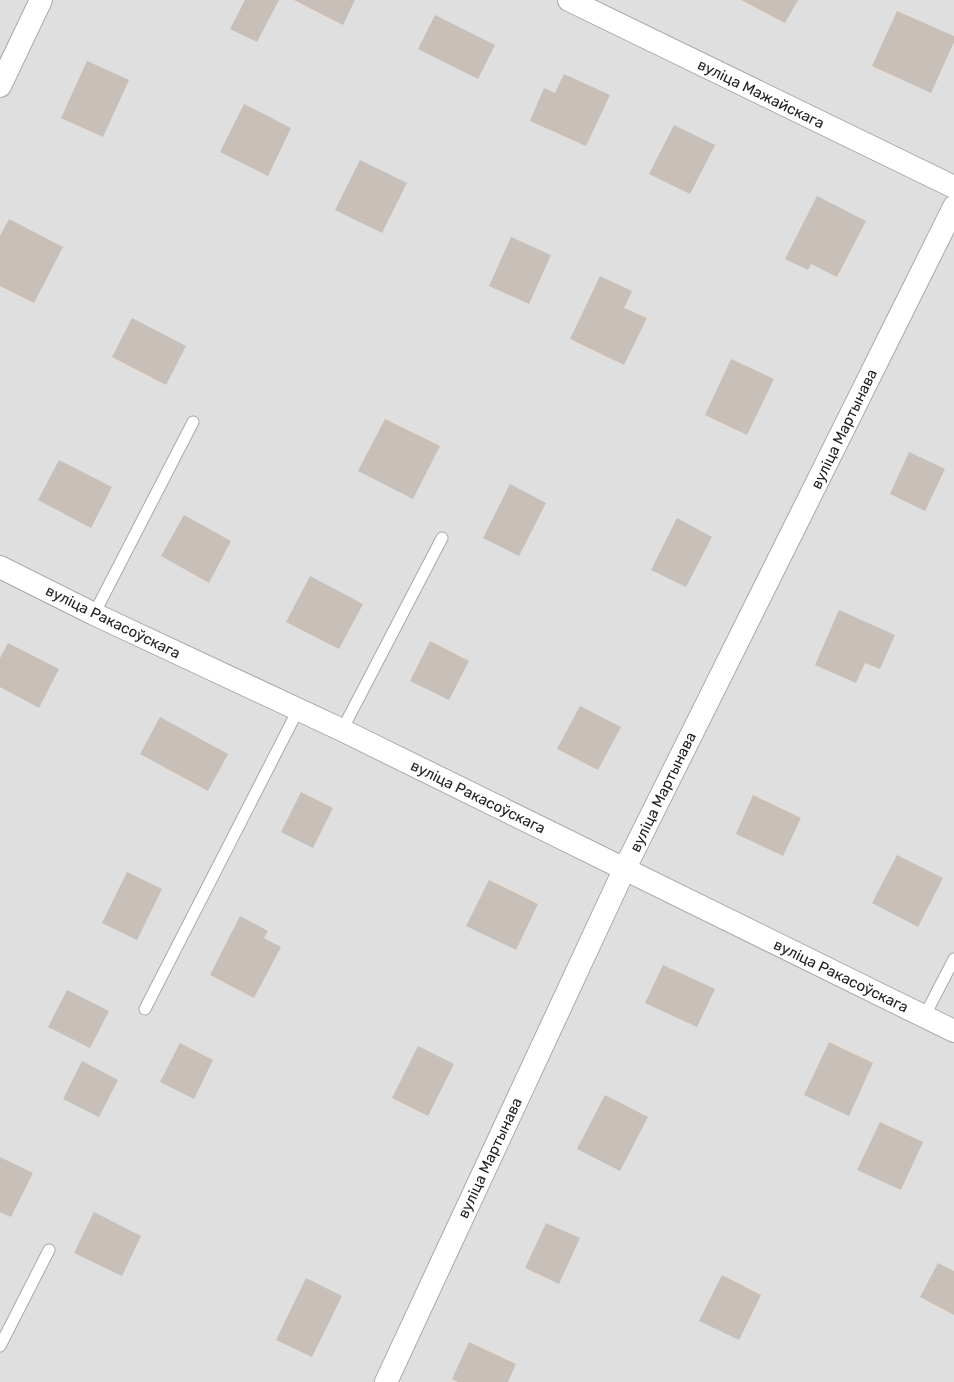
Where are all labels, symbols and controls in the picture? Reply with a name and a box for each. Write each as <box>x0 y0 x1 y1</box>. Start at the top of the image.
street label: вуліца Мажайскага <box>695 56 827 132</box>
street label: вуліца Мартынава <box>807 366 881 492</box>
street label: вуліца Ракасоўскага <box>43 582 183 662</box>
street label: вуліца Мартынава <box>626 729 700 855</box>
street label: вуліца Ракасоўскага <box>408 757 548 837</box>
street label: вуліца Ракасоўскага <box>771 936 911 1016</box>
street label: вуліца Мартынава <box>454 1095 526 1221</box>

